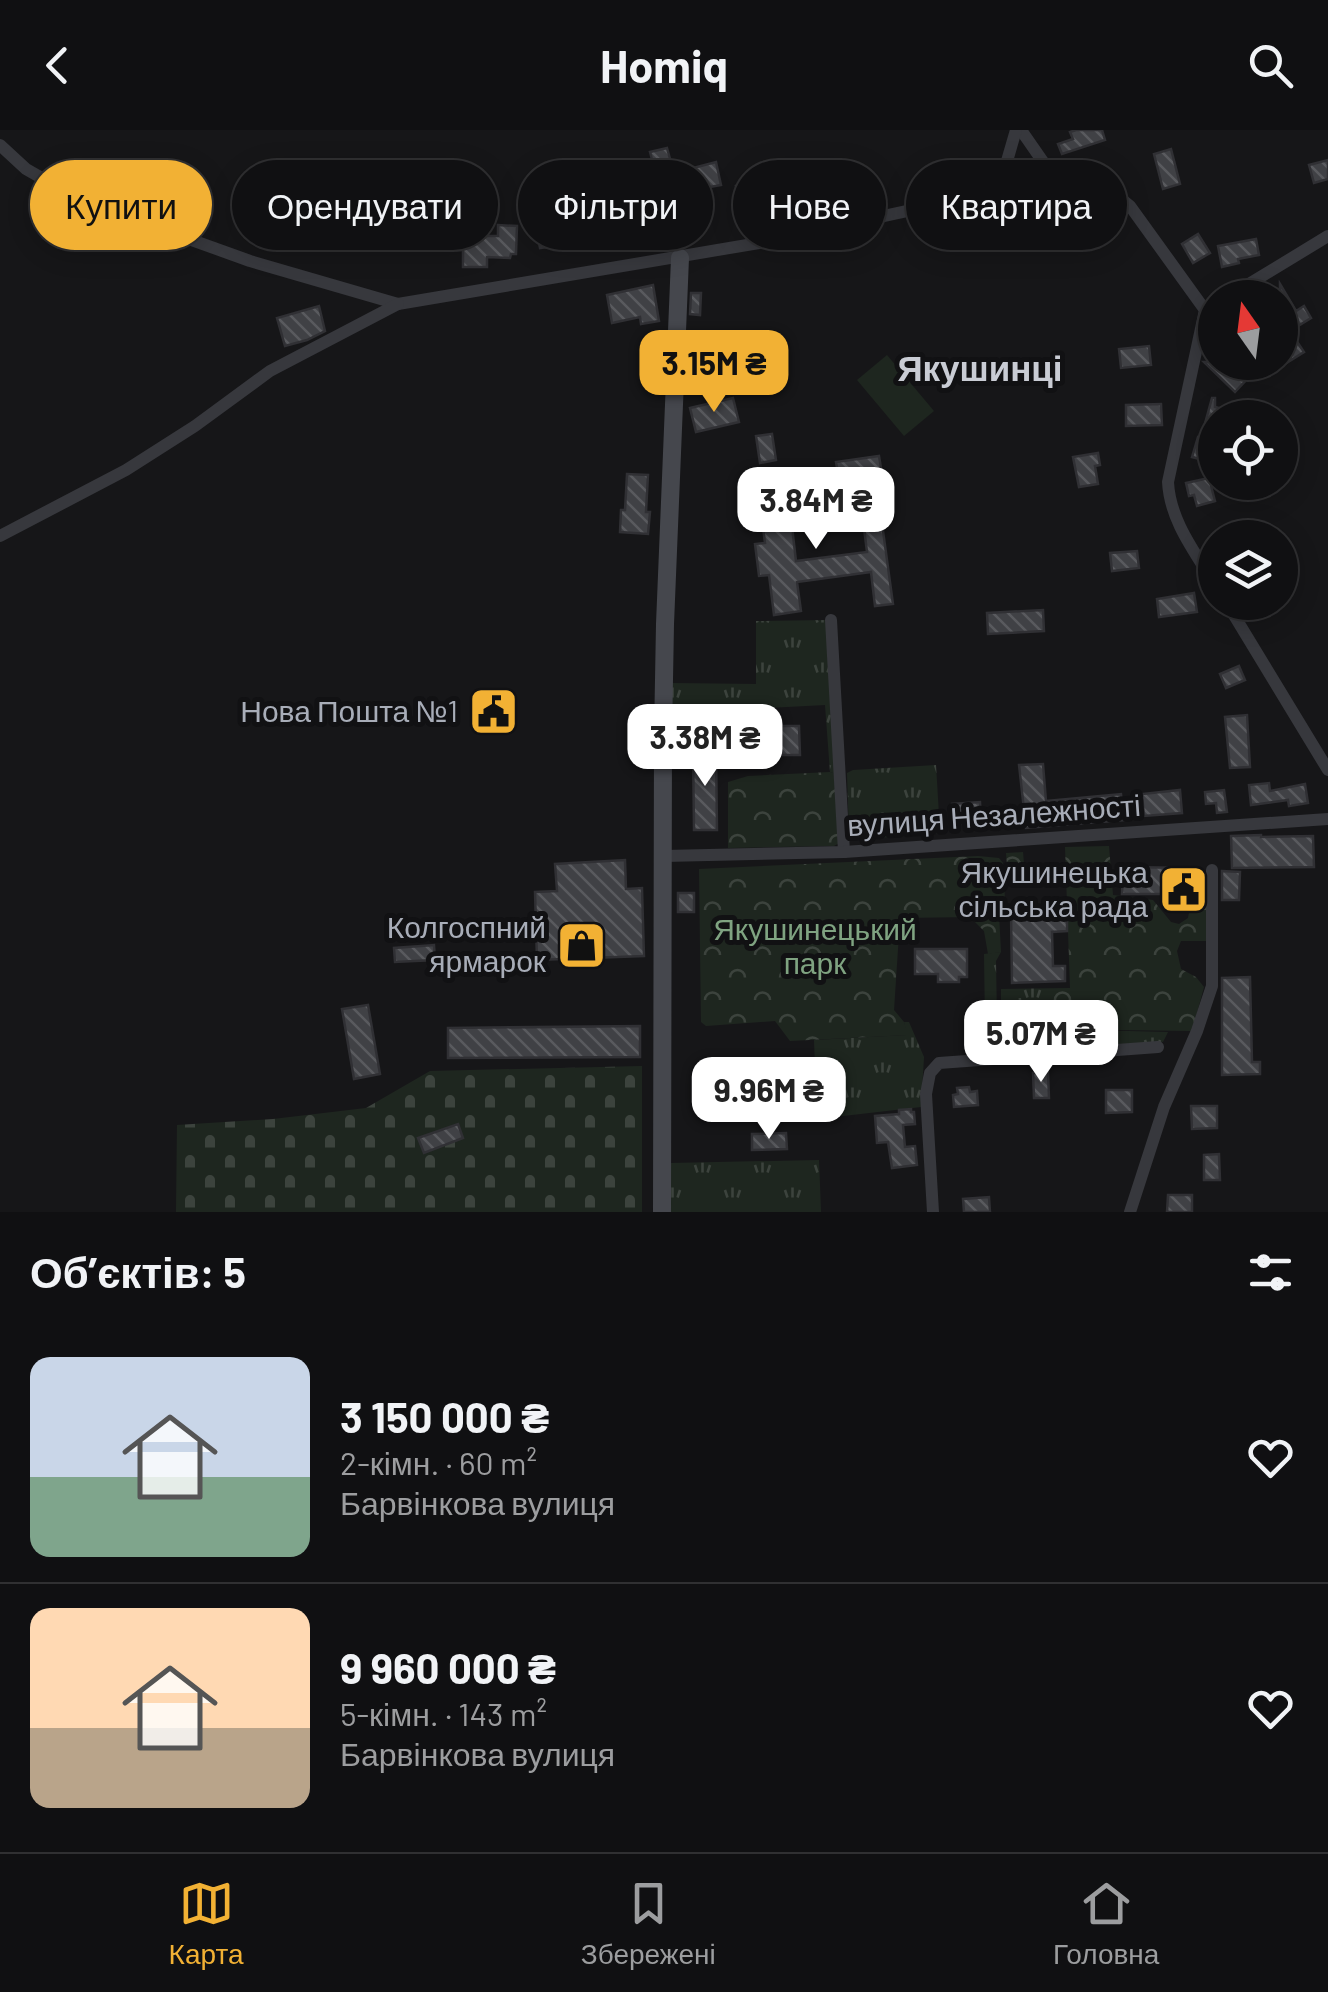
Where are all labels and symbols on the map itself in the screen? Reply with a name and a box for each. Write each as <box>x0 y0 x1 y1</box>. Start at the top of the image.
north arrow <box>1198 280 1298 380</box>
pin: 3.15M ₴ <box>622 330 806 415</box>
district label: Якушинці <box>897 346 1063 388</box>
pin: 3.84M ₴ <box>724 467 908 552</box>
public building icon: Нова Пошта №1 <box>467 686 519 738</box>
place label: Нова Пошта №1 <box>240 692 458 728</box>
pin: 3.38M ₴ <box>613 704 797 789</box>
street label: вулиця Незалежності <box>846 786 1142 842</box>
place label: Якушинецька сільська рада <box>959 853 1148 923</box>
public building icon: Якушинецька сільська рада <box>1157 864 1209 916</box>
place label: Колгоспний ярмарок <box>387 908 547 978</box>
park label: Якушинецький парк <box>713 910 917 980</box>
shop icon: Колгоспний ярмарок <box>555 919 607 971</box>
pin: 5.07M ₴ <box>949 1000 1133 1085</box>
pin: 9.96M ₴ <box>677 1057 861 1142</box>

